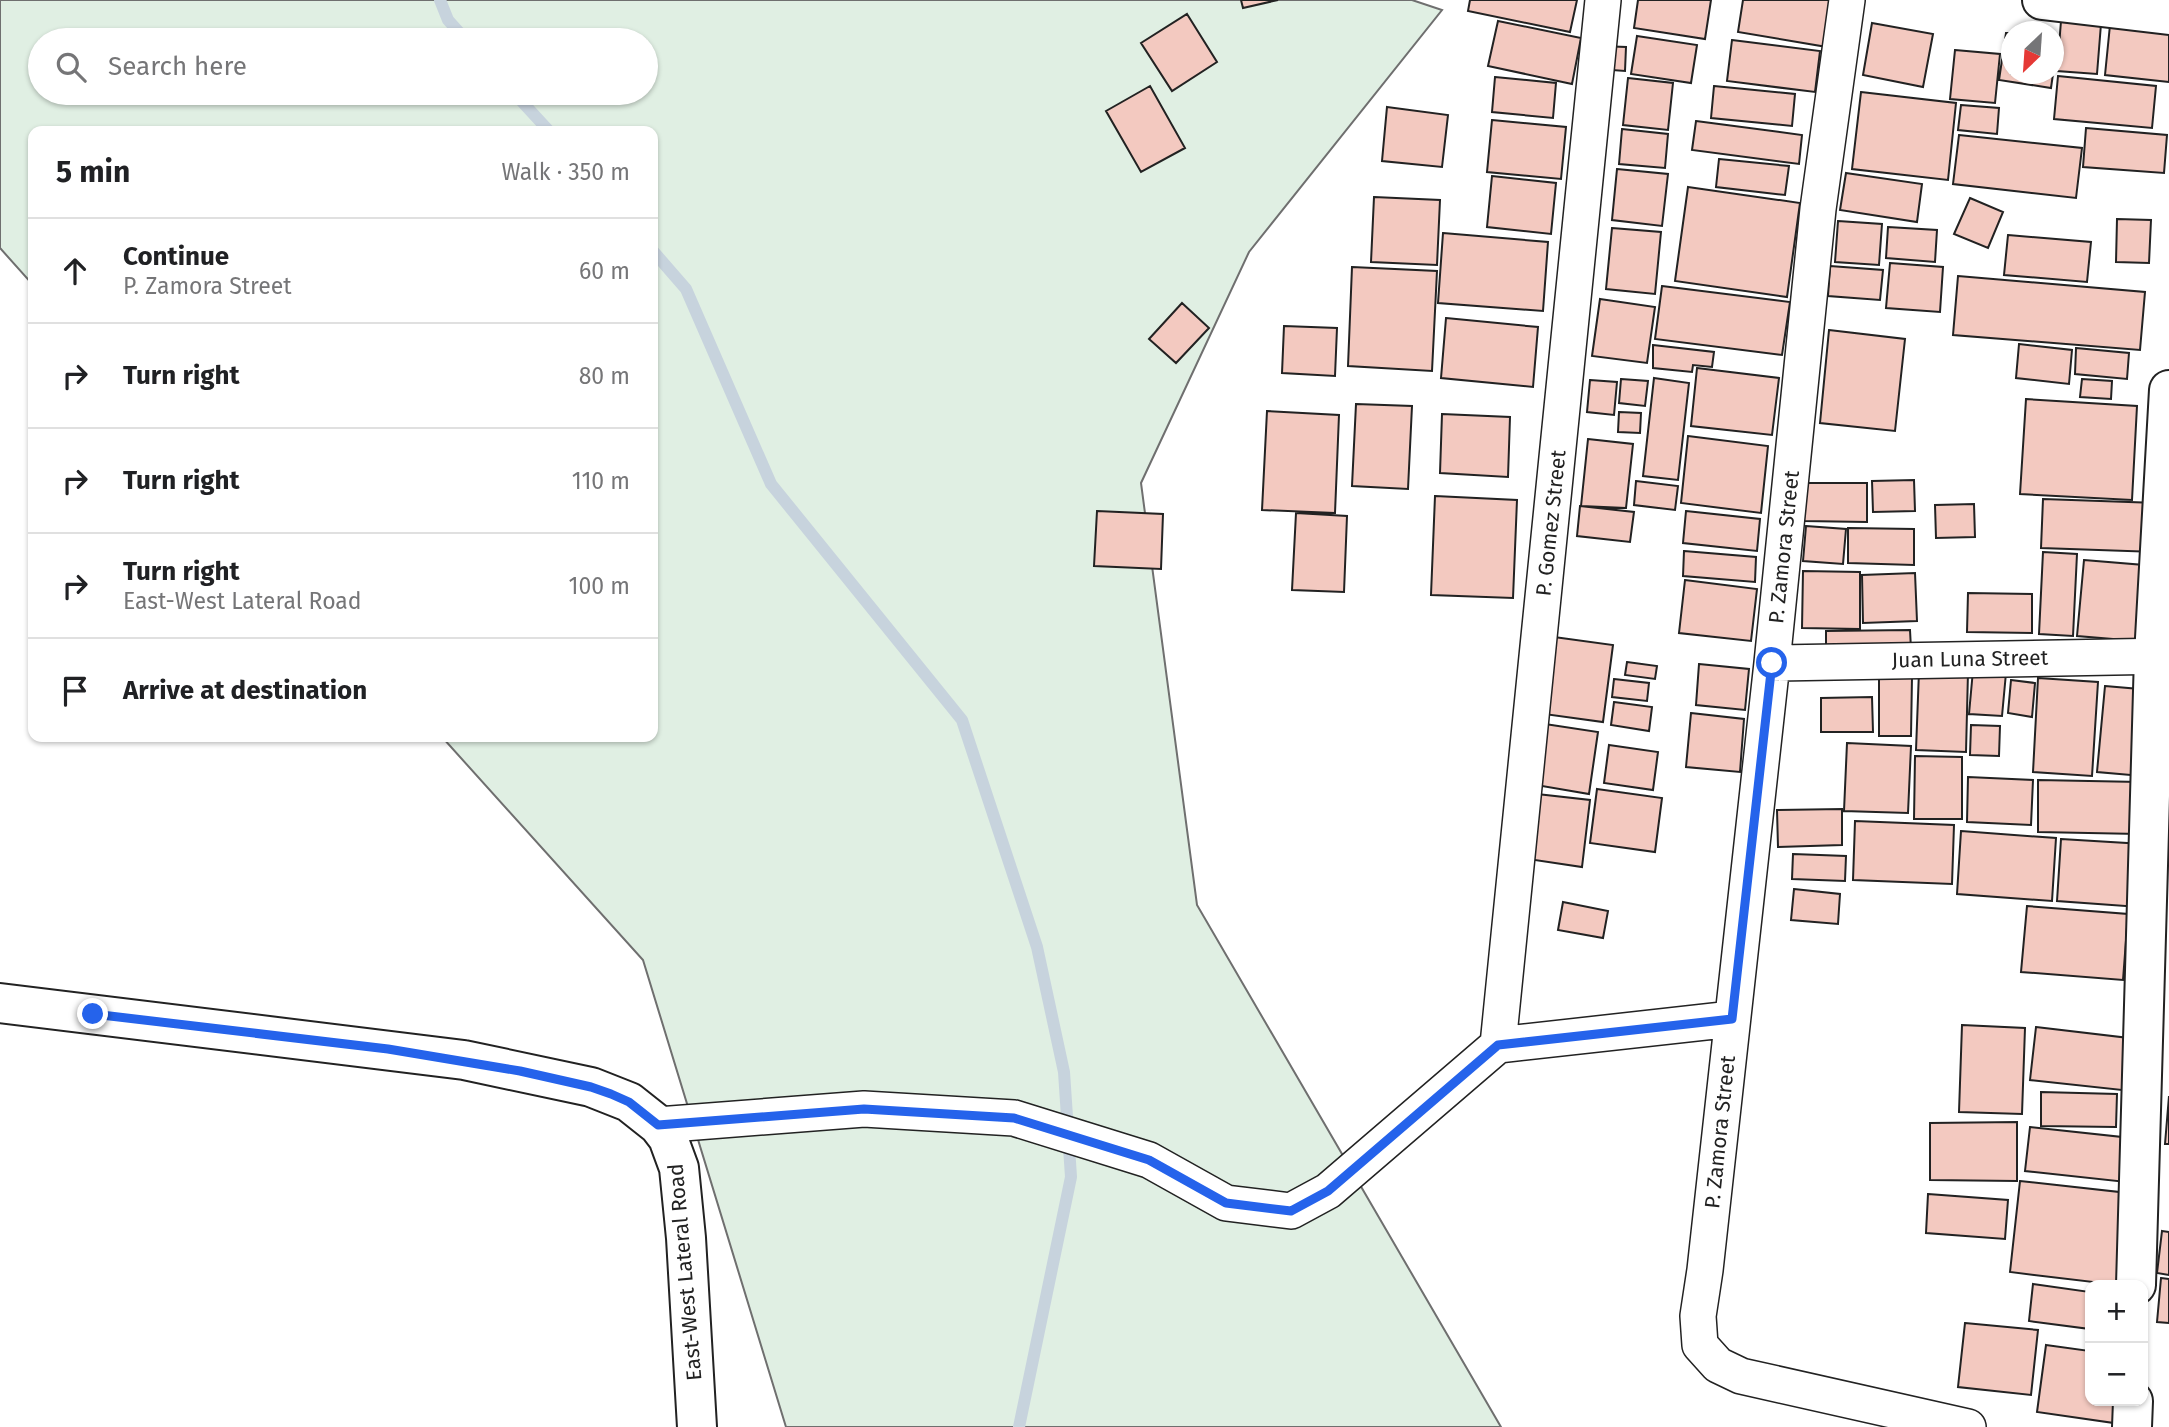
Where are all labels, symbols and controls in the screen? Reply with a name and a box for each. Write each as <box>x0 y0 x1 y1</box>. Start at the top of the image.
north arrow <box>2001 21 2064 84</box>
search box <box>28 28 658 105</box>
icon: search <box>52 48 90 86</box>
text: Search here <box>108 51 247 82</box>
text: 5 min <box>56 154 130 190</box>
text: Walk · 350 m <box>502 158 630 186</box>
text: Continue <box>123 241 229 272</box>
icon: ahead <box>56 252 94 290</box>
text: 60 m <box>579 257 630 285</box>
text: P. Zamora Street <box>123 272 292 300</box>
icon: right <box>56 357 94 395</box>
text: Turn right <box>123 360 240 391</box>
text: 80 m <box>579 362 630 390</box>
street label: P. Gomez Street <box>1530 448 1572 597</box>
icon: right <box>56 462 94 500</box>
text: Turn right <box>123 465 240 496</box>
text: 110 m <box>572 467 630 495</box>
street label: P. Zamora Street <box>1763 469 1805 625</box>
text: Turn right <box>123 556 240 587</box>
icon: right <box>56 567 94 605</box>
text: 100 m <box>569 572 630 600</box>
text: East-West Lateral Road <box>123 587 362 615</box>
street label: Juan Luna Street <box>1892 645 2049 673</box>
route start <box>1756 647 1787 678</box>
icon: arrive <box>56 672 94 710</box>
text: Arrive at destination <box>123 675 367 706</box>
route end <box>77 998 108 1029</box>
street label: P. Zamora Street <box>1699 1054 1741 1210</box>
street label: East-West Lateral Road <box>663 1162 707 1382</box>
map controls <box>2085 1280 2148 1406</box>
button: + <box>2085 1280 2148 1343</box>
button: − <box>2085 1343 2148 1406</box>

